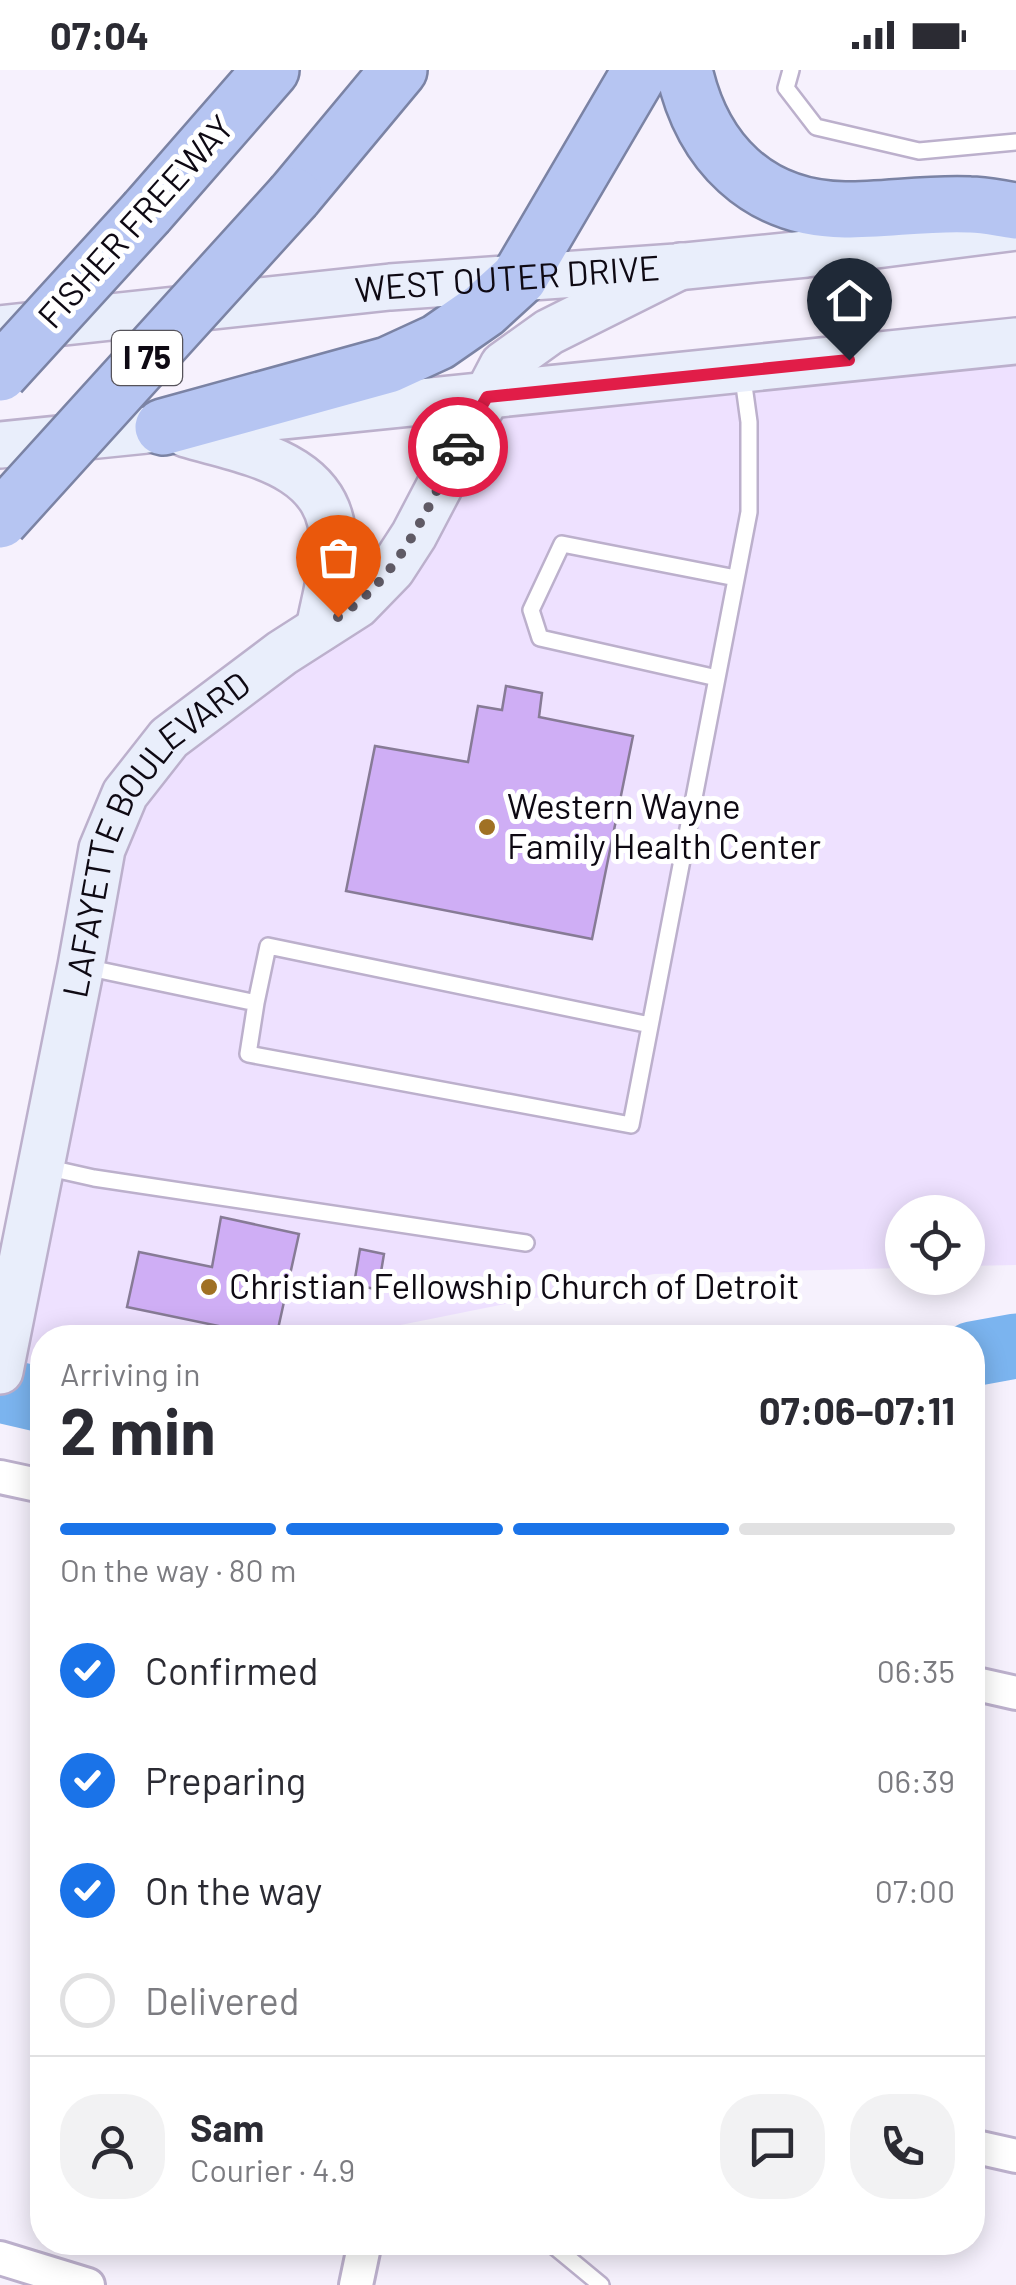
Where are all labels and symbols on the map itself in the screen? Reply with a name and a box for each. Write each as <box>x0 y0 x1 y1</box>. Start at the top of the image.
street label: FISHER FREEWAY <box>28 106 241 336</box>
street label: WEST OUTER DRIVE <box>353 245 661 310</box>
pin <box>807 258 892 361</box>
road number: I 75 <box>112 331 182 385</box>
courier <box>408 397 508 497</box>
pin <box>296 515 381 618</box>
street label: LAFAYETTE BOULEVARD <box>52 662 257 1001</box>
place label: Western Wayne Family Health Center <box>507 784 821 866</box>
marker: Western Wayne Family Health Center <box>476 816 498 838</box>
place label: Christian Fellowship Church of Detroit <box>229 1264 800 1306</box>
marker: Christian Fellowship Church of Detroit <box>198 1276 220 1298</box>

